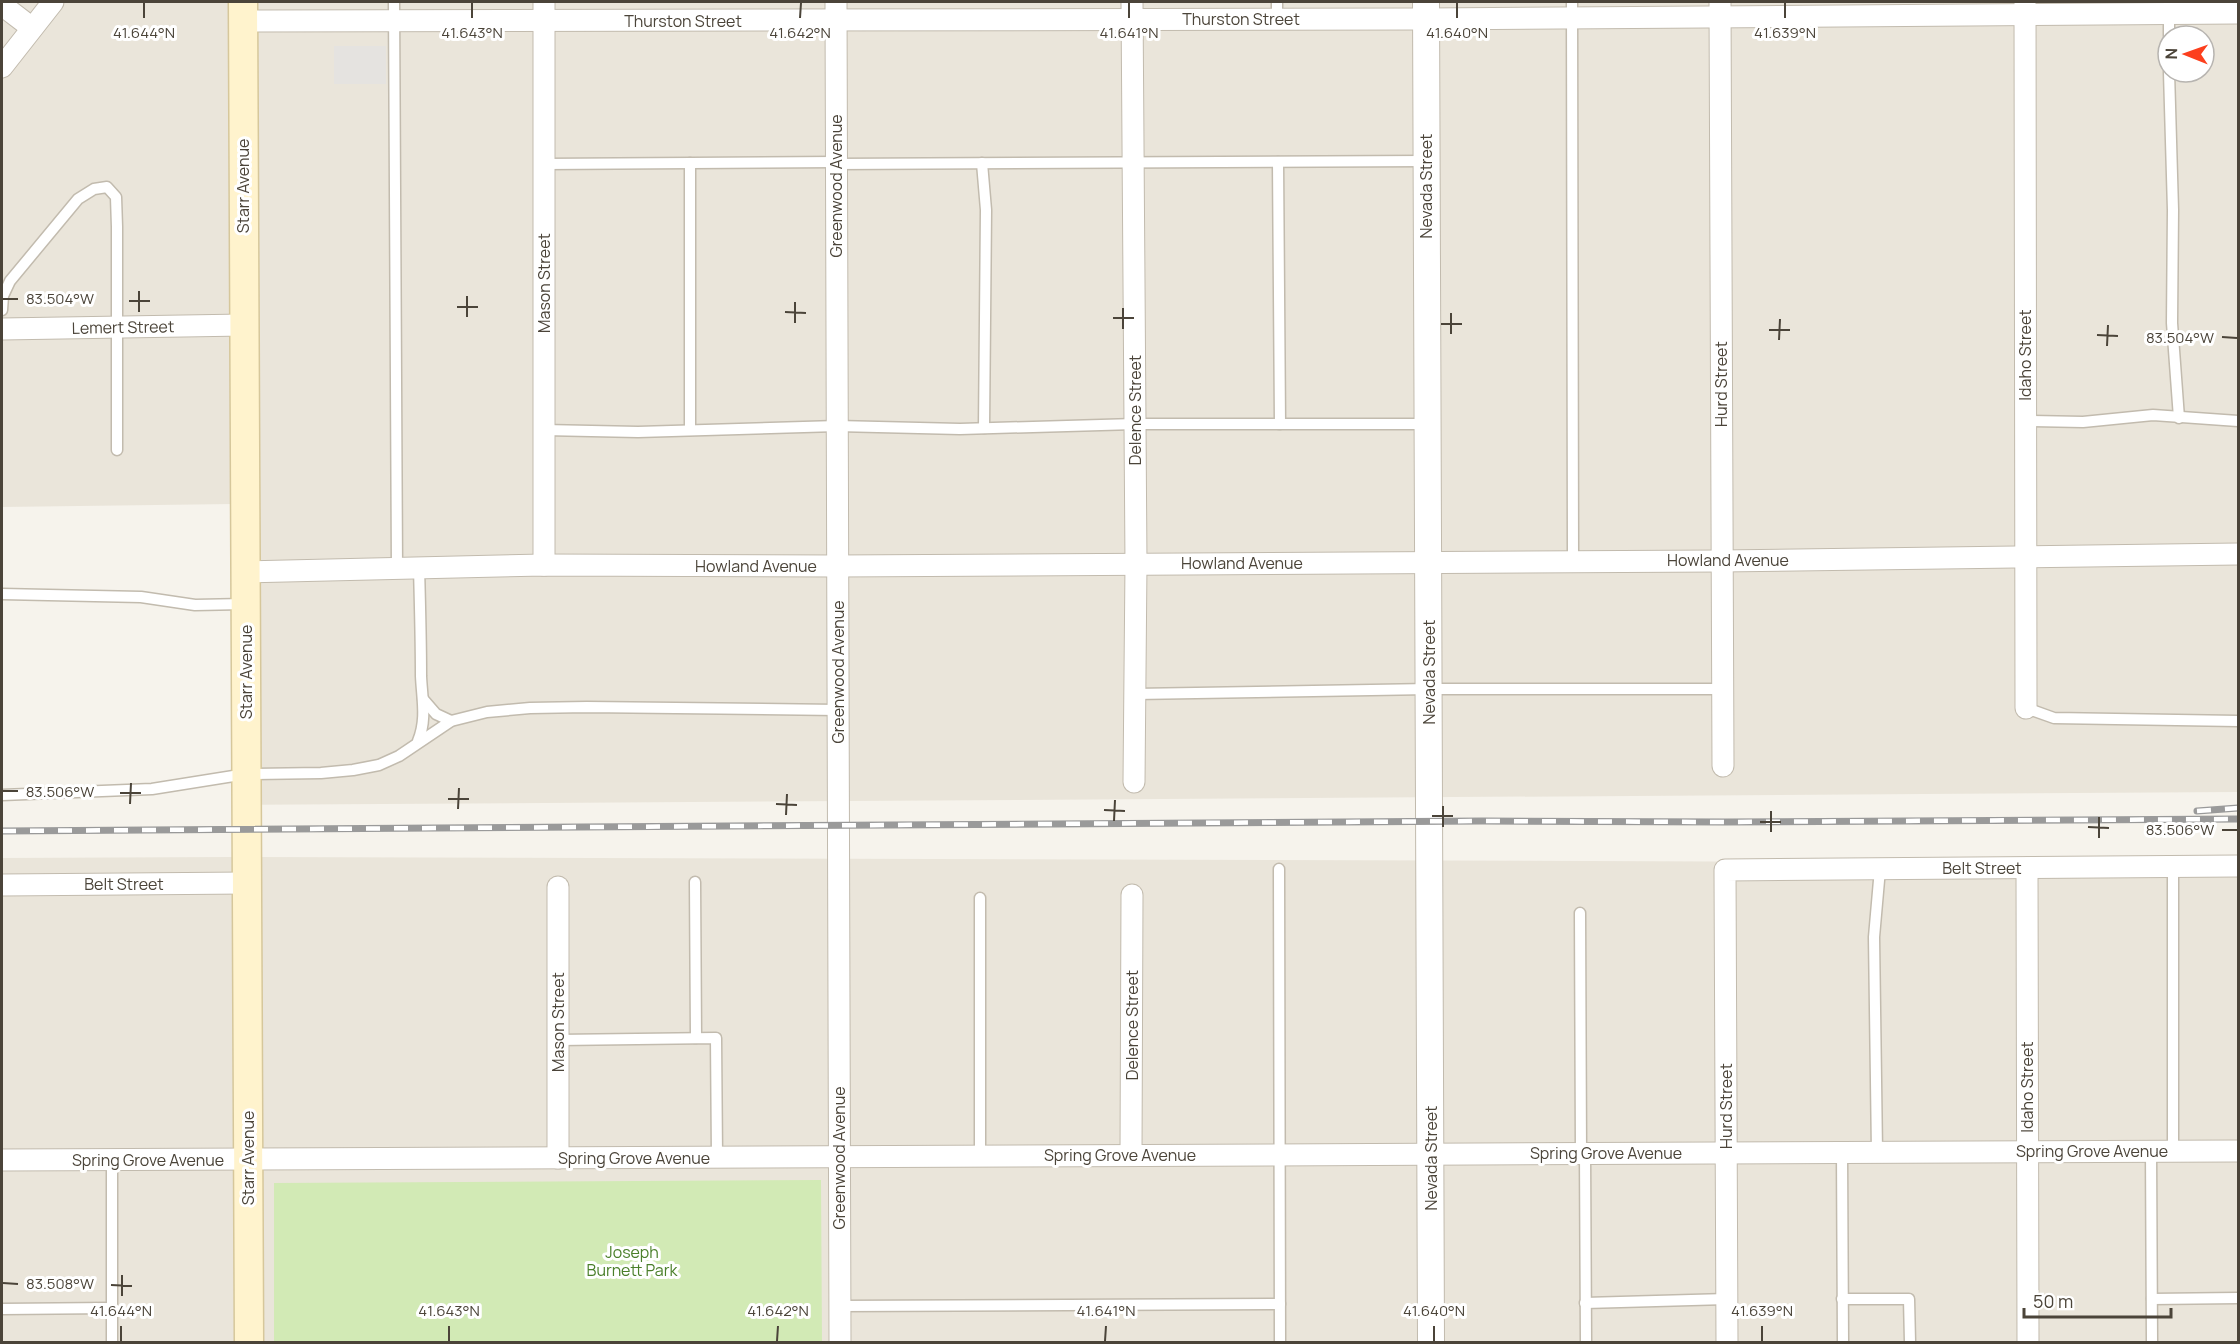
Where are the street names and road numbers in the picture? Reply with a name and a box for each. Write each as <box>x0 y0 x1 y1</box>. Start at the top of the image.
street label: Thurston Street <box>1182 8 1300 30</box>
street label: Thurston Street <box>624 10 742 32</box>
street label: Greenwood Avenue <box>825 114 847 258</box>
street label: Nevada Street <box>1415 133 1437 239</box>
street label: Starr Avenue <box>232 139 254 233</box>
street label: Mason Street <box>533 233 555 333</box>
street label: Idaho Street <box>2014 309 2036 401</box>
street label: Lemert Street <box>72 315 174 339</box>
street label: Hurd Street <box>1710 341 1732 427</box>
street label: Delence Street <box>1124 355 1146 465</box>
street label: Howland Avenue <box>1667 549 1789 571</box>
street label: Howland Avenue <box>1181 552 1303 574</box>
street label: Howland Avenue <box>695 555 817 577</box>
street label: Greenwood Avenue <box>827 600 849 744</box>
street label: Nevada Street <box>1418 619 1440 725</box>
street label: Starr Avenue <box>235 625 257 719</box>
street label: Belt Street <box>1942 857 2022 879</box>
street label: Belt Street <box>84 873 164 895</box>
street label: Delence Street <box>1121 970 1143 1080</box>
street label: Mason Street <box>547 972 569 1072</box>
street label: Idaho Street <box>2016 1041 2038 1133</box>
street label: Hurd Street <box>1715 1063 1737 1149</box>
street label: Greenwood Avenue <box>828 1086 850 1230</box>
street label: Nevada Street <box>1420 1105 1442 1211</box>
street label: Starr Avenue <box>237 1111 259 1205</box>
street label: Spring Grove Avenue <box>2016 1140 2168 1162</box>
street label: Spring Grove Avenue <box>1530 1142 1682 1164</box>
street label: Spring Grove Avenue <box>1044 1144 1196 1166</box>
street label: Spring Grove Avenue <box>558 1147 710 1169</box>
street label: Spring Grove Avenue <box>72 1149 224 1171</box>

